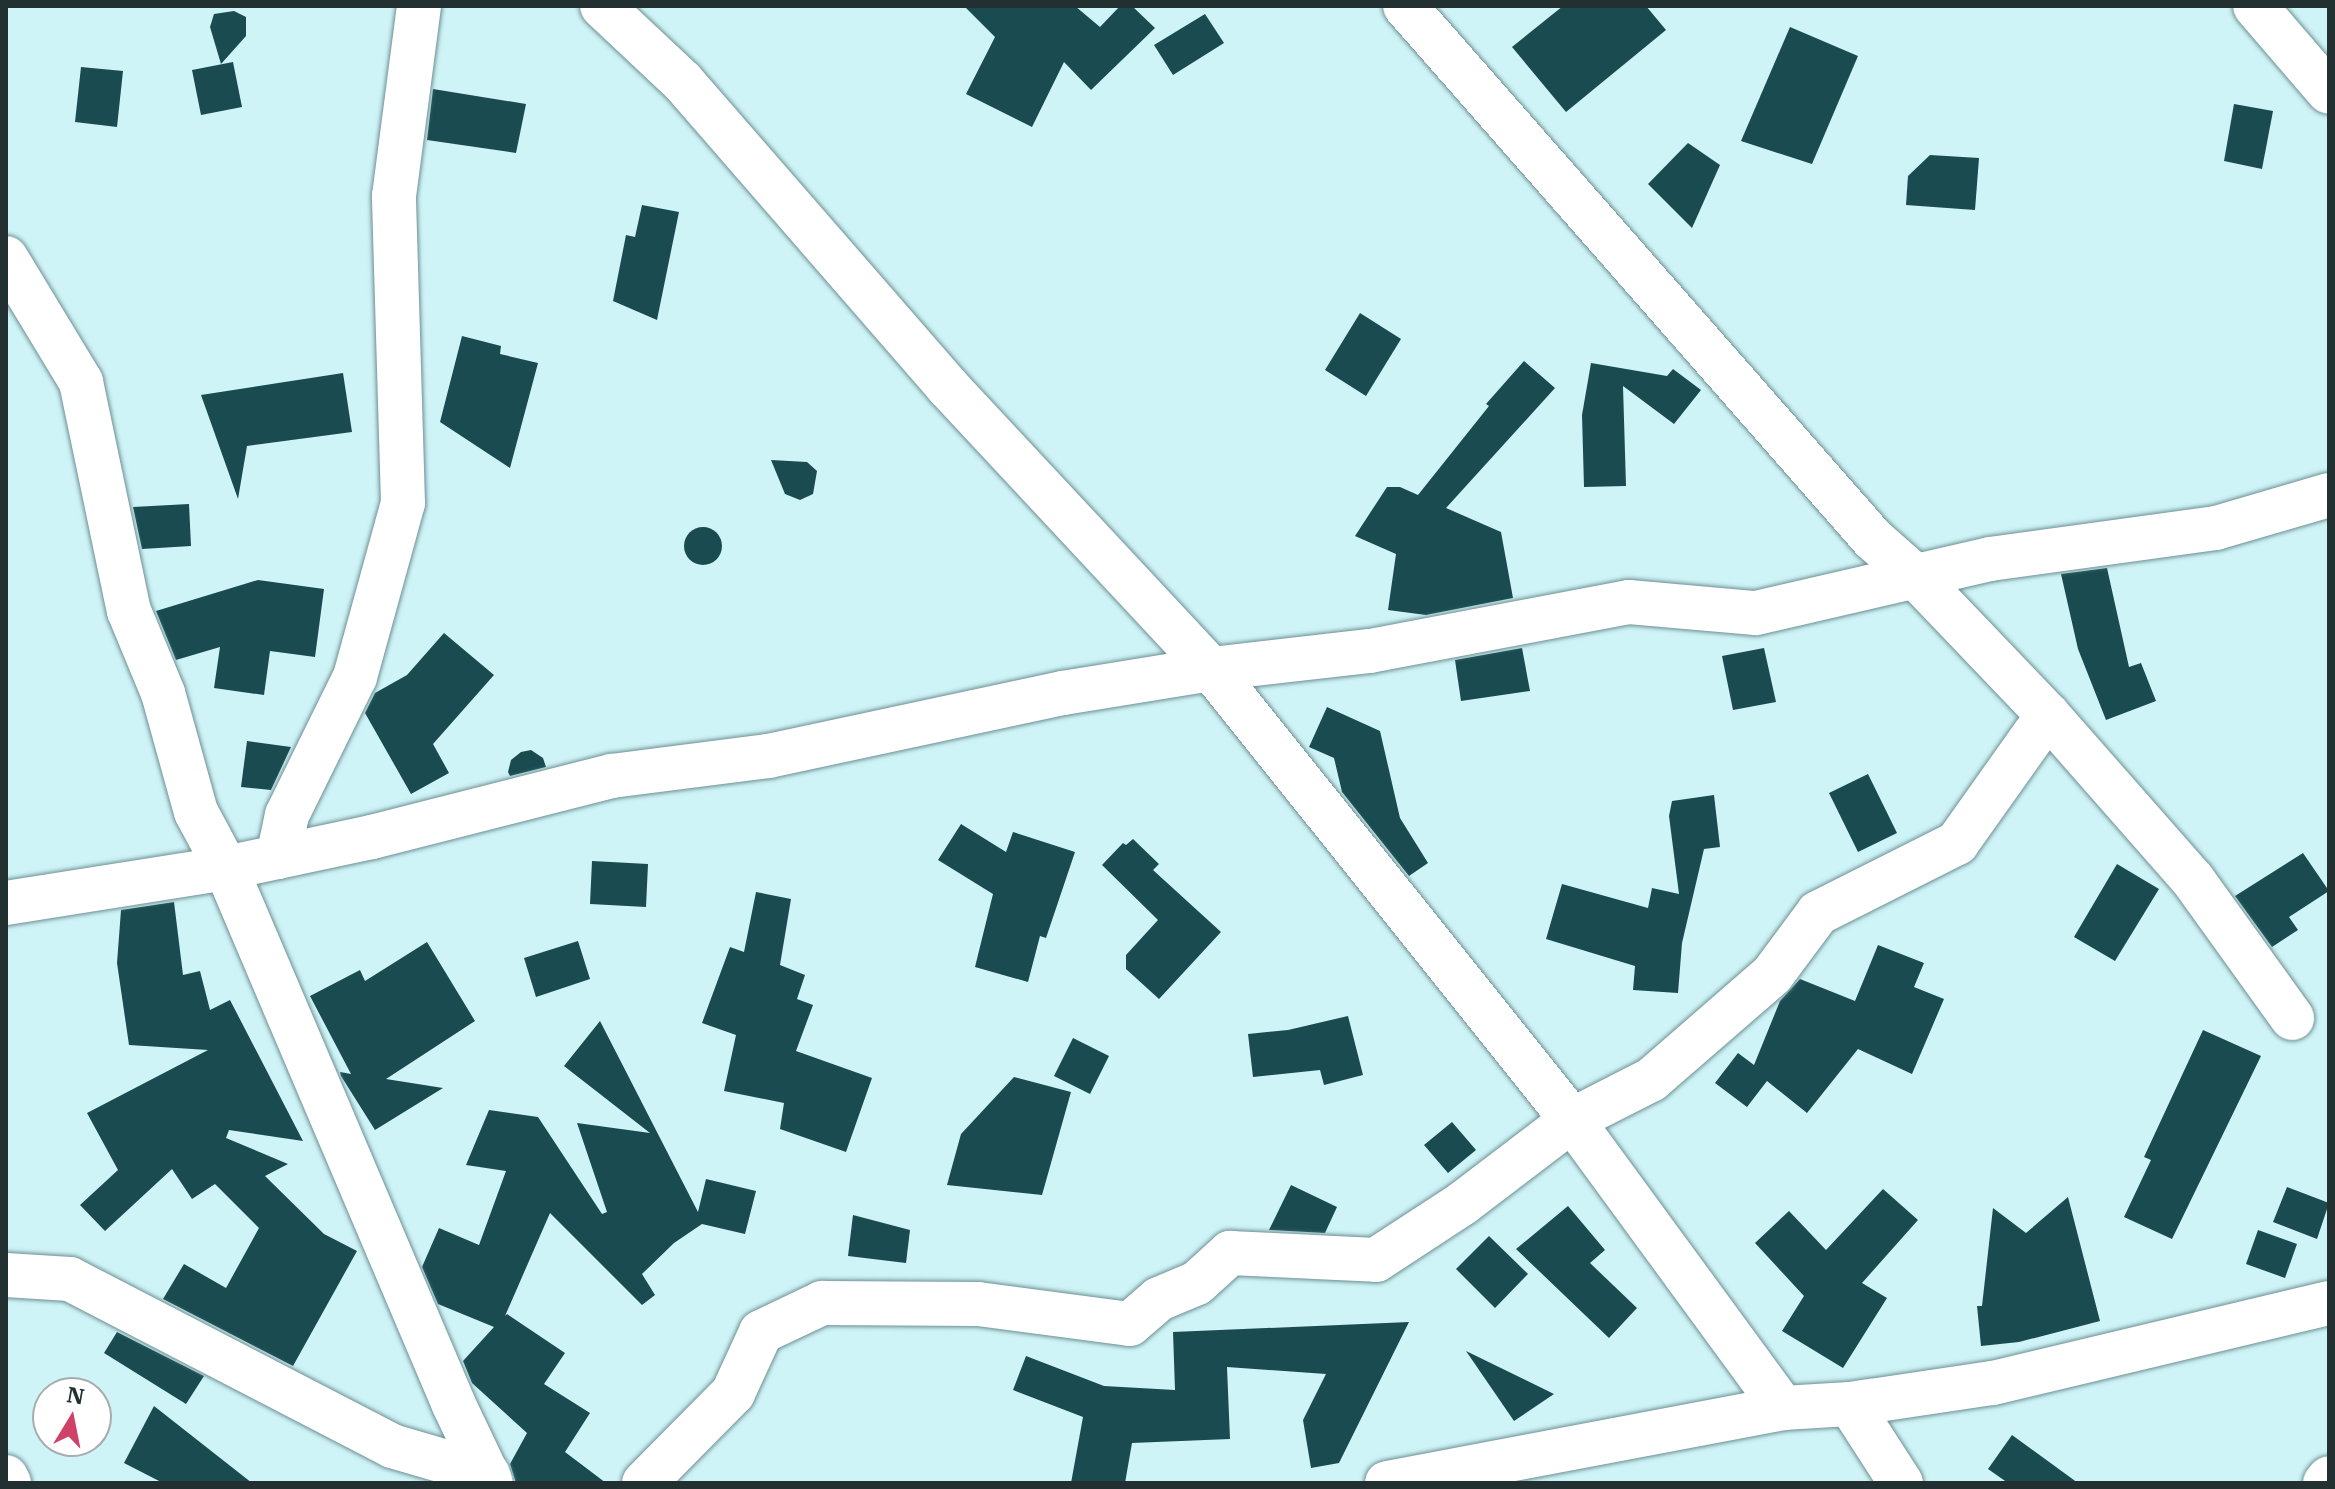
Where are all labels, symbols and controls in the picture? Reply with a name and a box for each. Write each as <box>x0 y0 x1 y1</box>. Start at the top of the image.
north arrow <box>32 1377 112 1457</box>
text: N <box>65 1379 87 1411</box>

